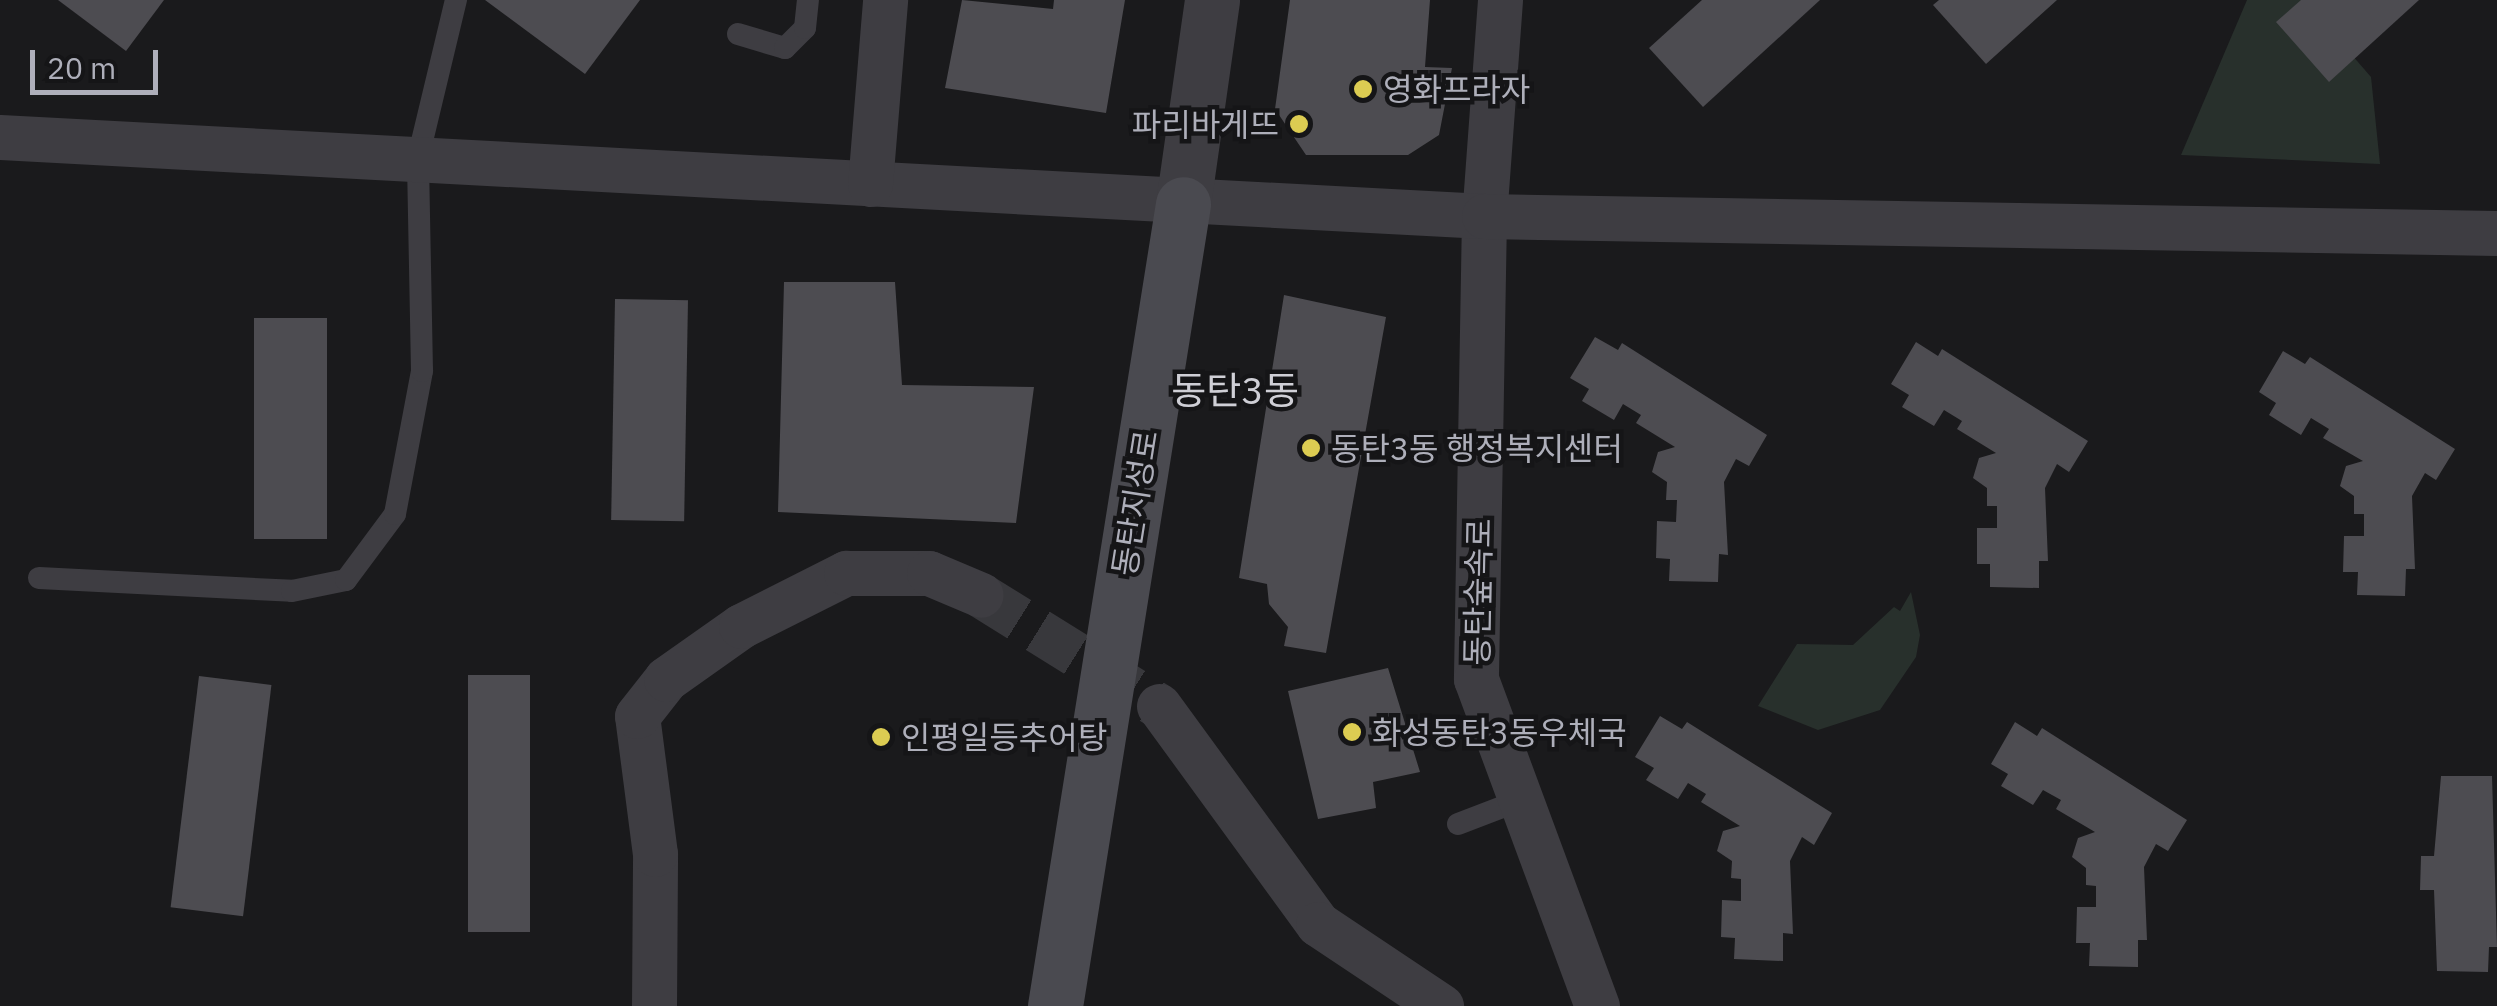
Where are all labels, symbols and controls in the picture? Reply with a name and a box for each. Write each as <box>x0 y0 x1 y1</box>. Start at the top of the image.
scale bar <box>35 30 162 92</box>
text: 20 m <box>47 48 116 87</box>
place label: 영화프라자 <box>1383 70 1530 108</box>
marker: 영화프라자 <box>1352 78 1374 100</box>
place label: 파리바게뜨 <box>1132 105 1279 143</box>
marker: 파리바게뜨 <box>1288 113 1310 135</box>
district label: 동탄3동 <box>1171 367 1299 413</box>
street label: 동탄지성로 <box>1105 427 1165 579</box>
place label: 동탄3동 행정복지센터 <box>1331 429 1623 467</box>
marker: 동탄3동 행정복지센터 <box>1300 437 1322 459</box>
street label: 동탄숲속로 <box>1458 518 1498 666</box>
place label: 화성동탄3동우체국 <box>1372 713 1627 751</box>
place label: 인평일등추어탕 <box>901 718 1107 756</box>
marker: 화성동탄3동우체국 <box>1341 721 1363 743</box>
marker: 인평일등추어탕 <box>870 726 892 748</box>

